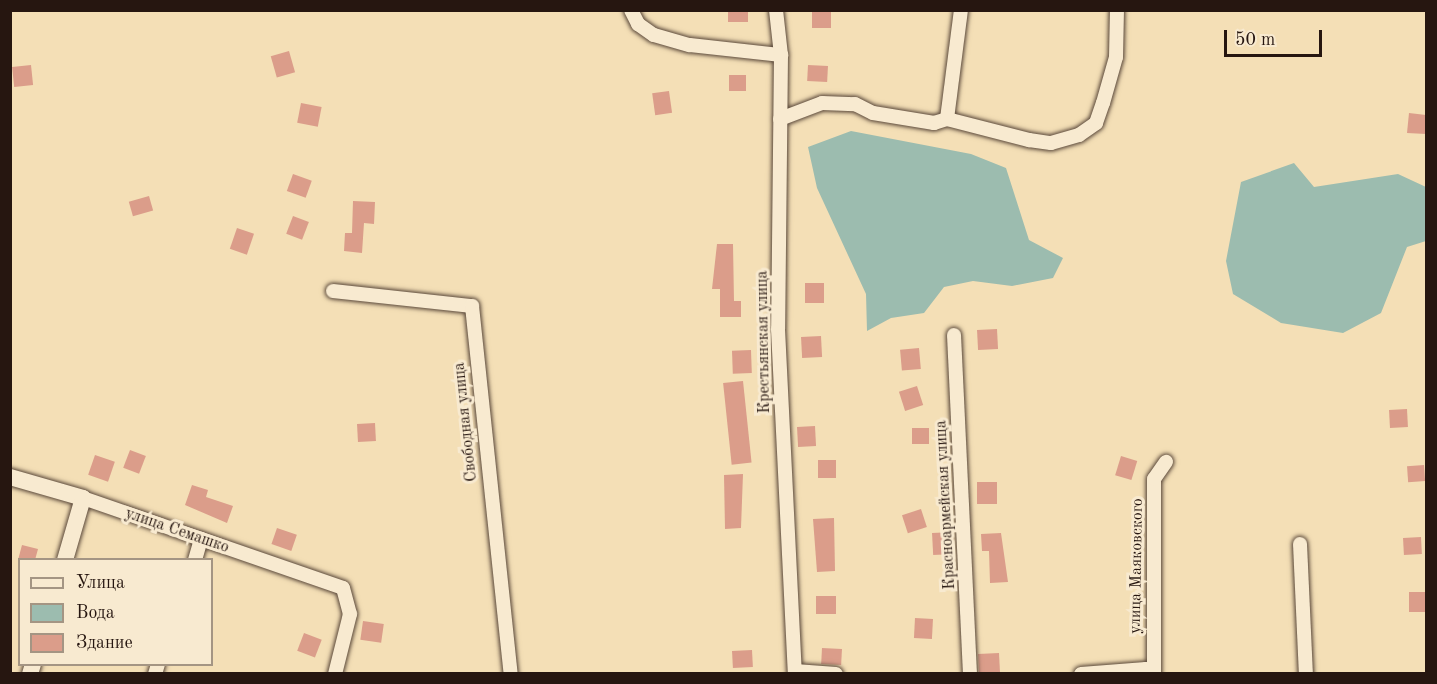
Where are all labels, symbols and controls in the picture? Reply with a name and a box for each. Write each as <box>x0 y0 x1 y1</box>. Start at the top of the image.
scale bar <box>1227 18 1324 56</box>
text: 50 m <box>1235 31 1275 49</box>
street label: Крестьянская улица <box>753 270 775 414</box>
street label: Свободная улица <box>450 361 482 483</box>
street label: Красноармейская улица <box>932 420 960 590</box>
street label: улица Маяковского <box>1126 498 1148 634</box>
street label: улица Семашко <box>122 504 232 558</box>
legend <box>18 558 213 666</box>
text: Улица <box>76 574 125 592</box>
text: Вода <box>76 604 115 622</box>
text: Здание <box>76 634 133 652</box>

